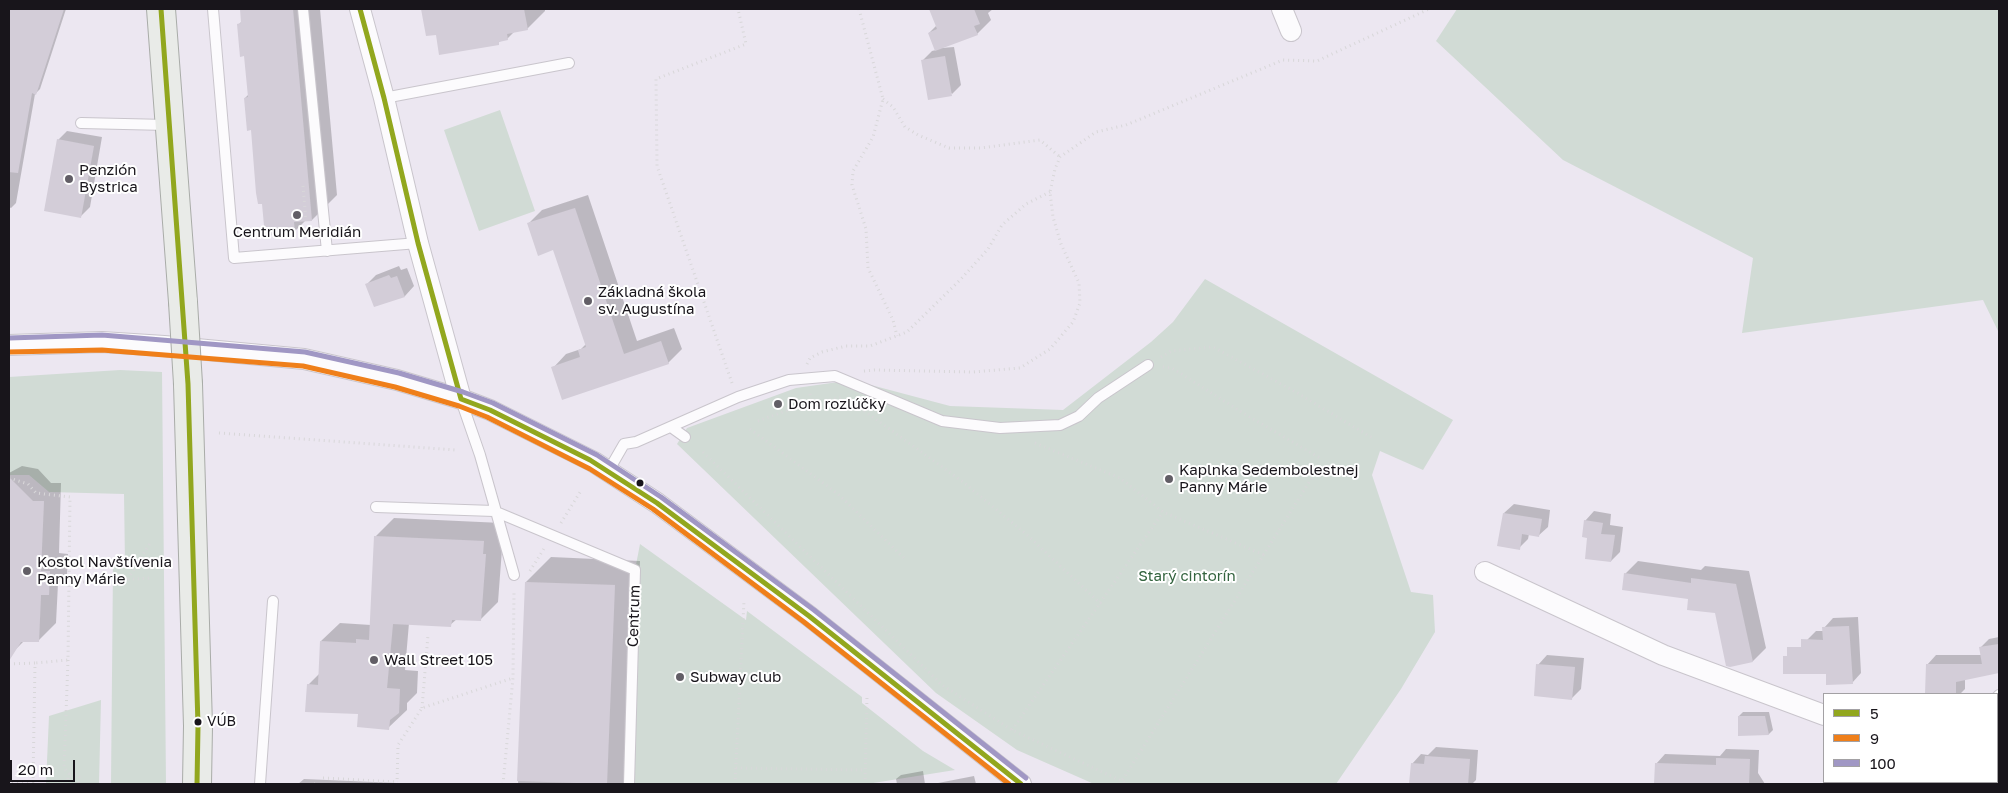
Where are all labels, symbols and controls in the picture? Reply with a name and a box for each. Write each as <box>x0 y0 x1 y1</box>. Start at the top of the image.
place label: Penzión Bystrica <box>79 161 138 196</box>
marker: Penzión Bystrica <box>63 173 75 185</box>
marker: Centrum Meridián <box>291 209 303 221</box>
place label: Centrum Meridián <box>233 223 361 241</box>
place label: Základná škola sv. Augustína <box>598 283 706 318</box>
marker: Základná škola sv. Augustína <box>582 295 594 307</box>
place label: Dom rozlúčky <box>788 395 886 413</box>
marker: Dom rozlúčky <box>772 398 784 410</box>
place label: Kaplnka Sedembolestnej Panny Márie <box>1179 461 1358 496</box>
marker: Kaplnka Sedembolestnej Panny Márie <box>1163 473 1175 485</box>
unlabelled marker <box>635 478 645 488</box>
place label: Kostol Navštívenia Panny Márie <box>37 553 172 588</box>
marker: Kostol Navštívenia Panny Márie <box>21 565 33 577</box>
park label: Starý cintorín <box>1138 567 1236 585</box>
street label: Centrum <box>624 585 644 647</box>
place label: Wall Street 105 <box>384 651 493 669</box>
marker: Wall Street 105 <box>368 654 380 666</box>
place label: Subway club <box>690 668 781 686</box>
marker: Subway club <box>674 671 686 683</box>
legend <box>1823 693 1998 783</box>
text: 5 <box>1870 704 1879 722</box>
place label: VÚB <box>207 714 236 730</box>
marker: VÚB <box>193 717 203 727</box>
text: 9 <box>1870 729 1879 747</box>
scale bar <box>12 750 78 782</box>
text: 100 <box>1870 754 1896 772</box>
text: 20 m <box>18 760 53 778</box>

